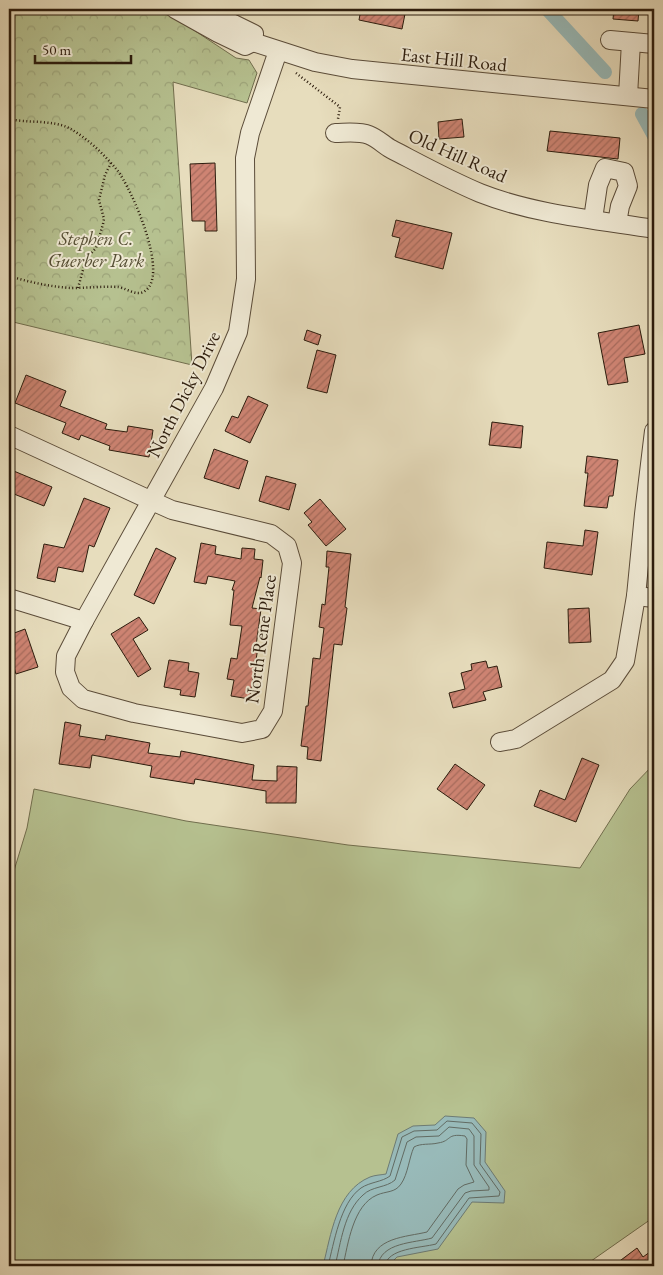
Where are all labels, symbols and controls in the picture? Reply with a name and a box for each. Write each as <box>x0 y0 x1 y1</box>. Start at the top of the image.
scale bar <box>35 32 131 64</box>
text: 50 m <box>42 40 71 59</box>
street label: East Hill Road <box>400 42 509 78</box>
street label: Old Hill Road <box>405 123 511 188</box>
park label: Stephen C. Guerber Park <box>48 226 145 273</box>
street label: North Dicky Drive <box>141 327 226 462</box>
street label: North Rene Place <box>239 573 282 705</box>

